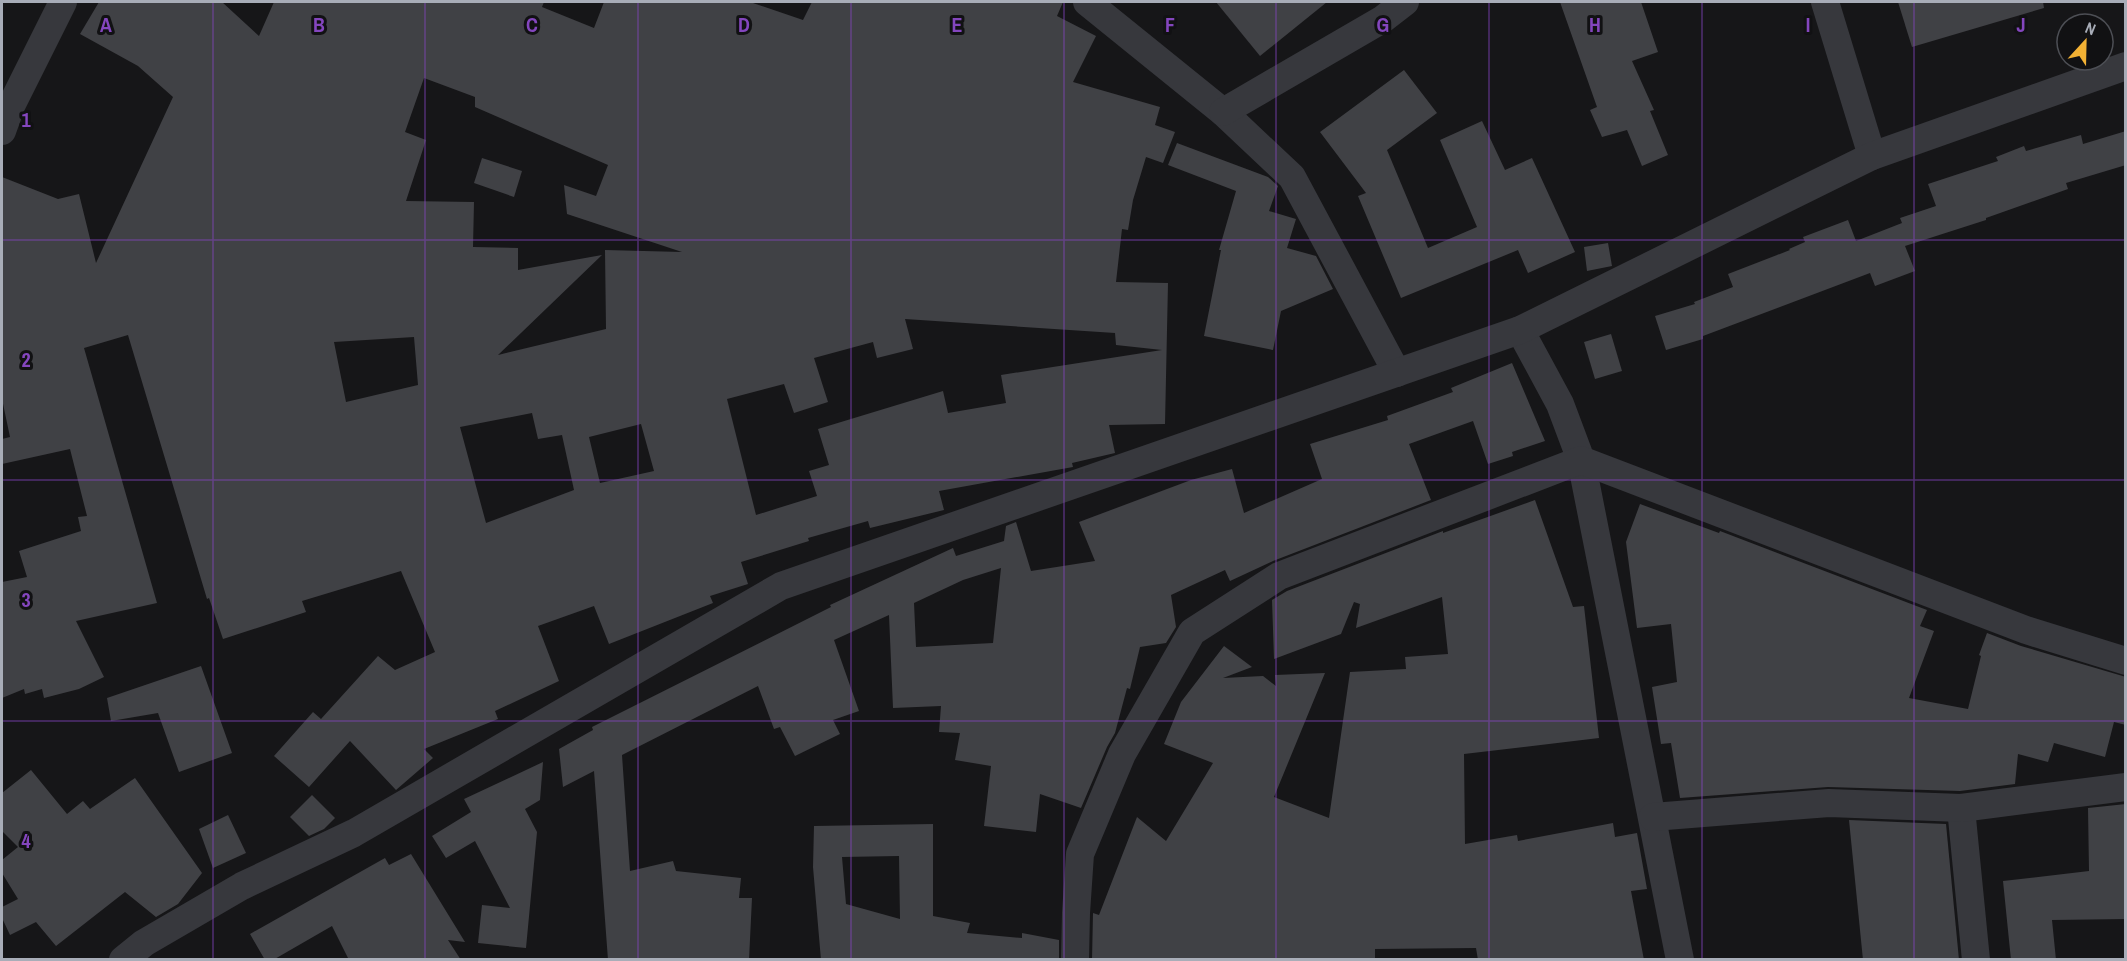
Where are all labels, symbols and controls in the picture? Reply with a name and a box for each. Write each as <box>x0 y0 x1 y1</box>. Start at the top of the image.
text: A <box>100 11 112 38</box>
text: B <box>313 11 325 38</box>
text: C <box>526 11 538 38</box>
text: D <box>738 11 750 38</box>
text: E <box>952 11 963 38</box>
text: F <box>1165 11 1175 38</box>
text: G <box>1377 11 1389 38</box>
text: H <box>1589 11 1601 38</box>
text: I <box>1806 11 1810 38</box>
text: J <box>2016 11 2026 38</box>
north arrow <box>2055 12 2115 72</box>
text: N <box>2082 16 2099 40</box>
text: 1 <box>21 106 31 133</box>
text: 2 <box>21 346 31 373</box>
text: 3 <box>21 586 31 613</box>
text: 4 <box>21 827 31 854</box>

